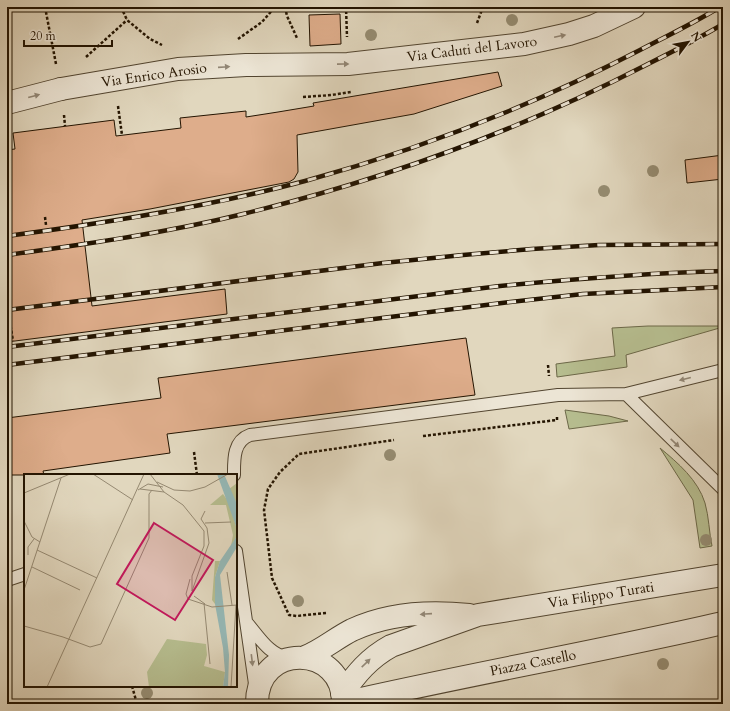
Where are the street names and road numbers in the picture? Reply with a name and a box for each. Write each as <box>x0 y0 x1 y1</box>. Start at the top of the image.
street label: Via Caduti del Lavoro <box>406 32 539 66</box>
street label: Via Enrico Arosio <box>100 58 208 92</box>
street label: Via Filippo Turati <box>547 577 655 613</box>
street label: Piazza Castello <box>488 645 578 681</box>

